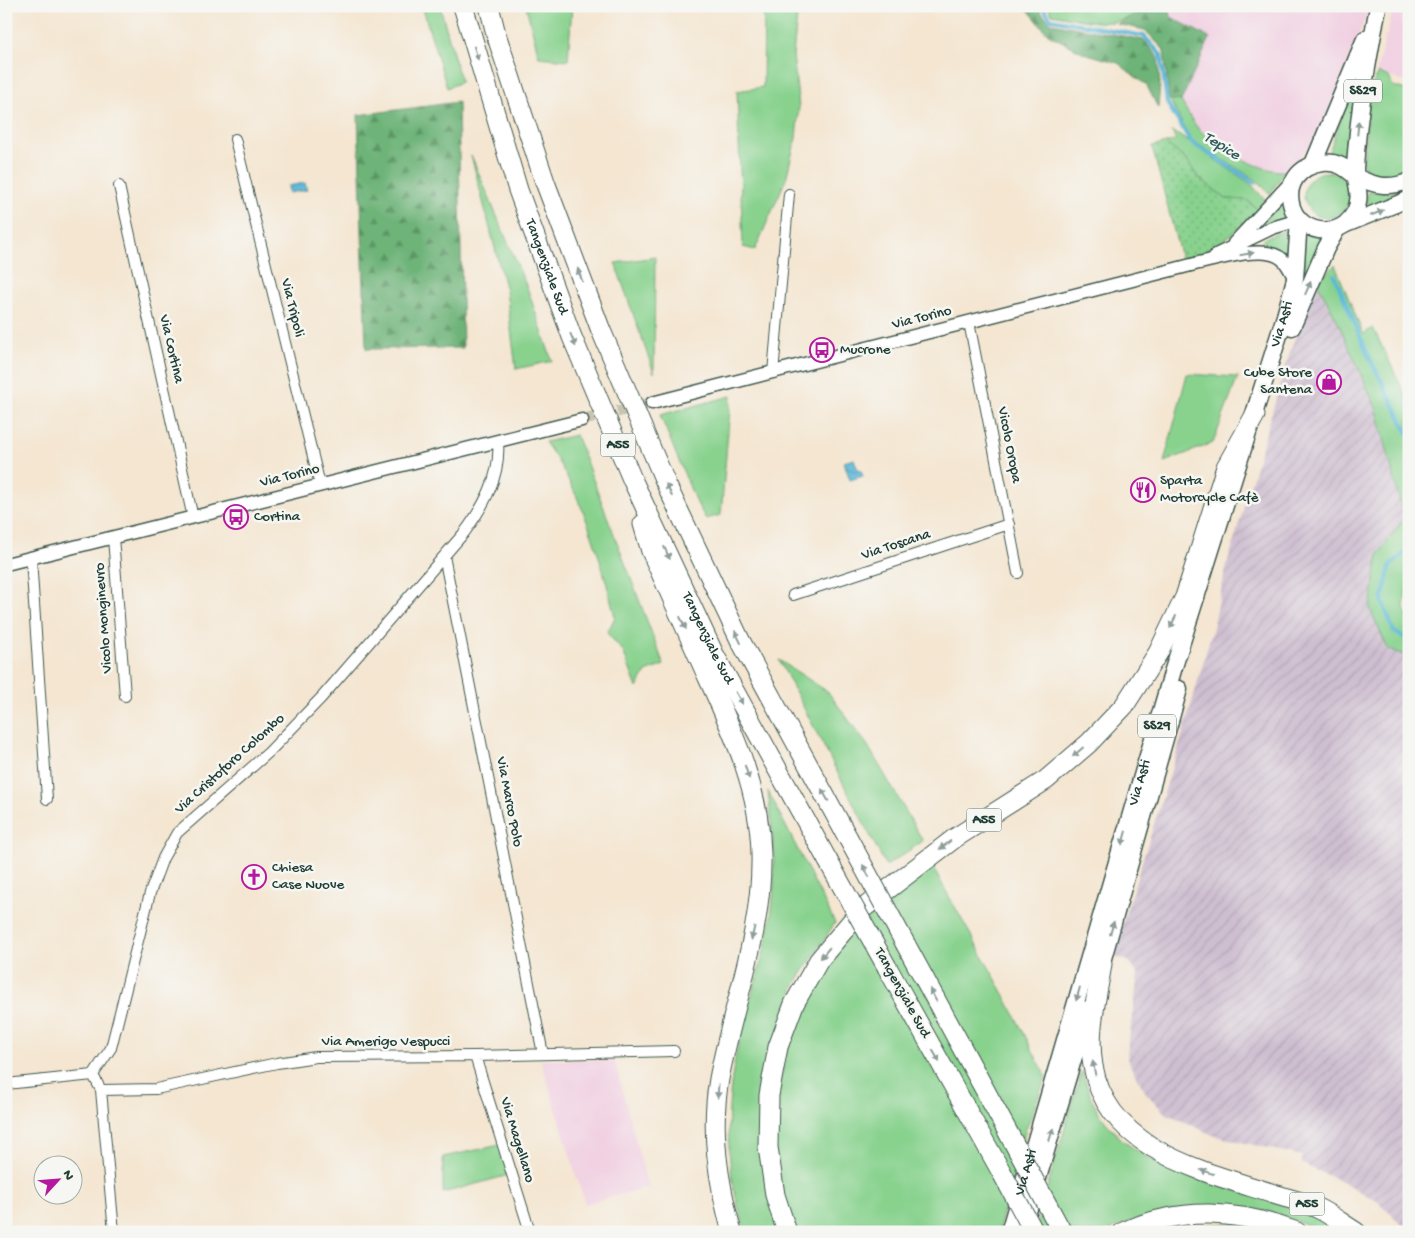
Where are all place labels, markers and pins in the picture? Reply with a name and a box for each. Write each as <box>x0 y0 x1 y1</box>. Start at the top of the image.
bus stop icon: Mucrone <box>809 337 835 363</box>
place label: Mucrone <box>840 341 891 359</box>
place label: Cube Store Santena <box>1244 364 1313 399</box>
shop icon: Cube Store Santena <box>1316 369 1342 395</box>
place label: Sparta Motorcycle Cafè <box>1160 472 1259 507</box>
restaurant icon: Sparta Motorcycle Cafè <box>1130 477 1156 503</box>
bus stop icon: Cortina <box>223 504 249 530</box>
place label: Cortina <box>254 508 301 526</box>
place label: Chiesa Case Nuove <box>272 859 345 894</box>
church icon: Chiesa Case Nuove <box>241 864 267 890</box>

